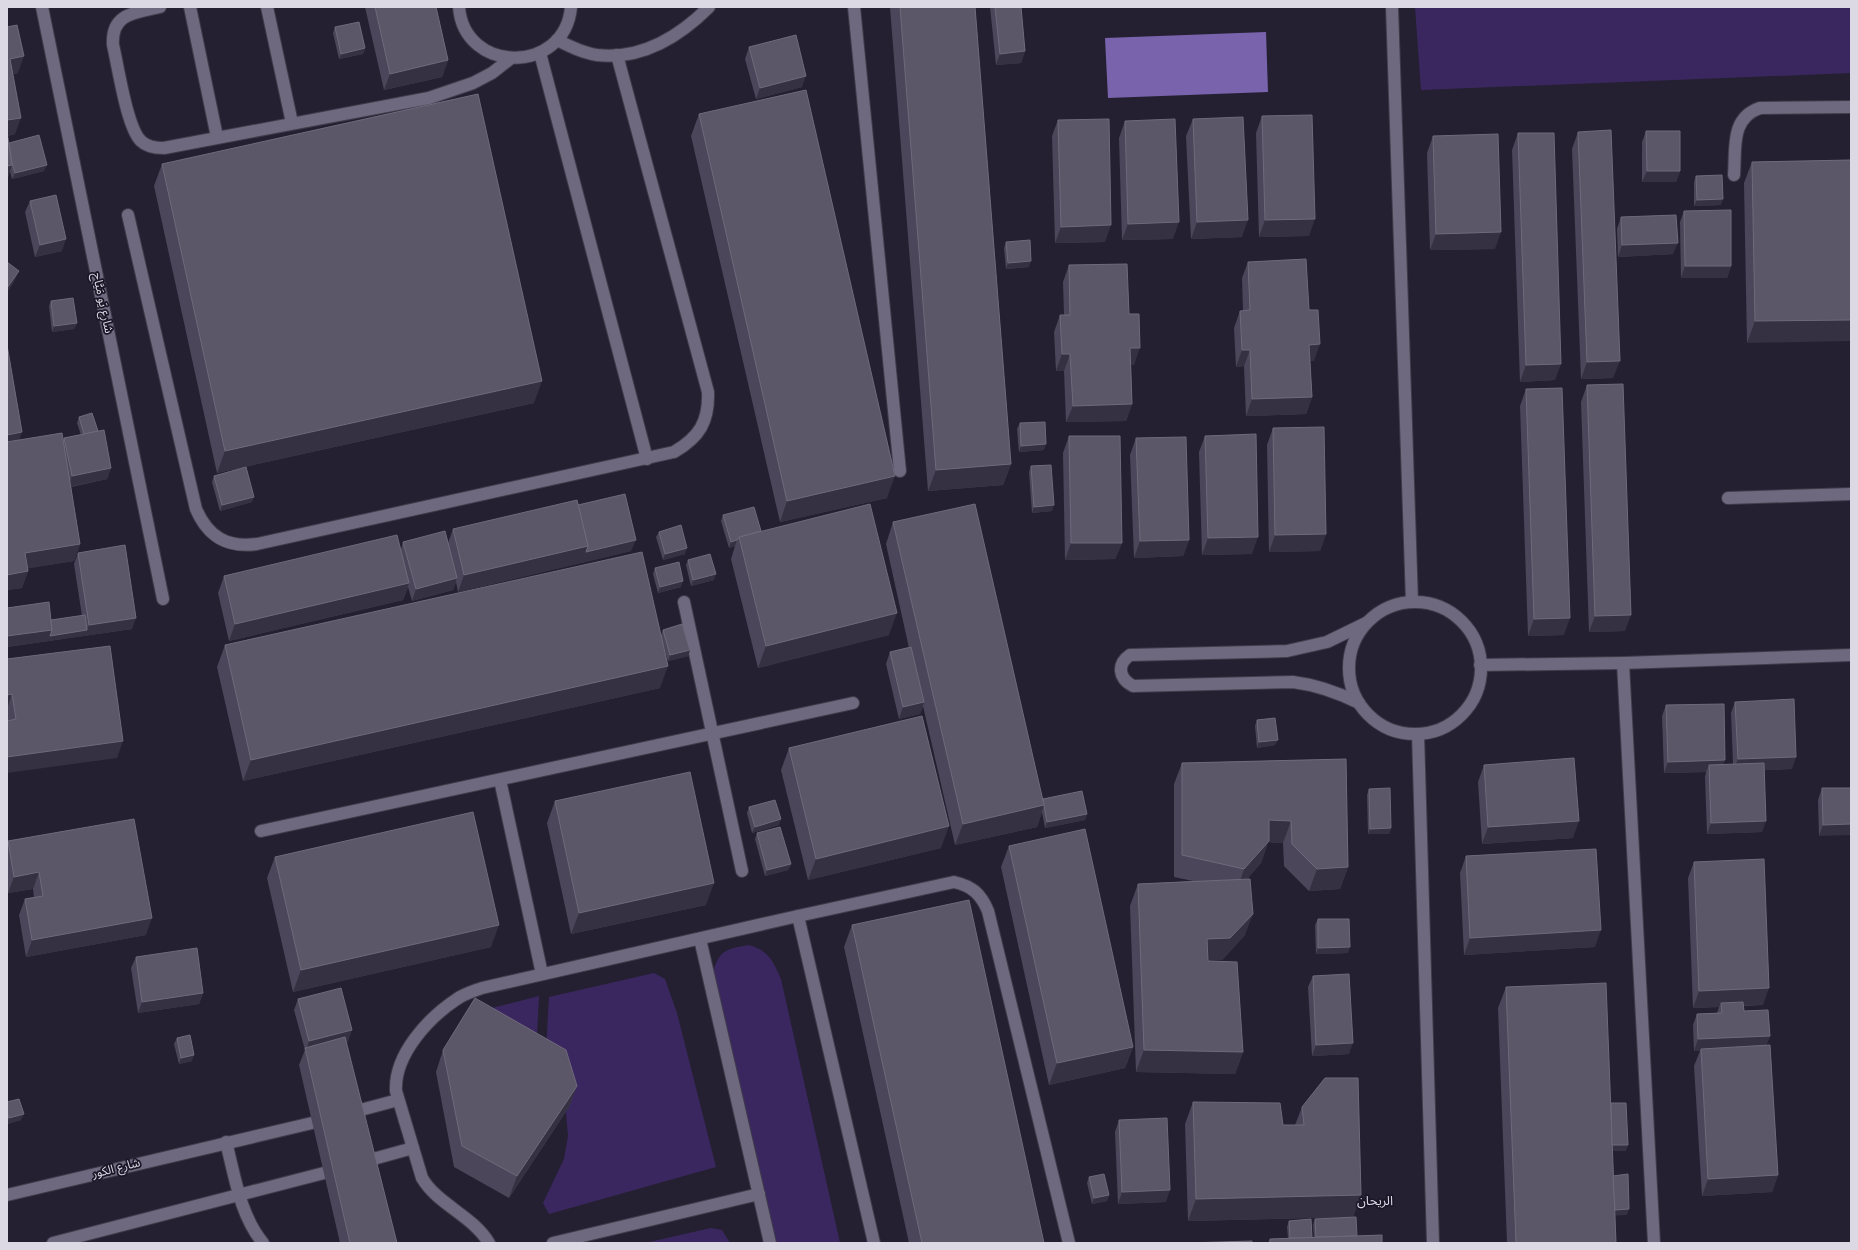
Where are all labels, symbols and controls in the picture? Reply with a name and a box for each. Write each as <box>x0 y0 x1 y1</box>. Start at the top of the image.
street label: شارع يَو مَيَّاح <box>88 271 118 335</box>
street label: شارع الكور <box>89 1153 142 1183</box>
district label: الريحان <box>1357 1191 1393 1210</box>

